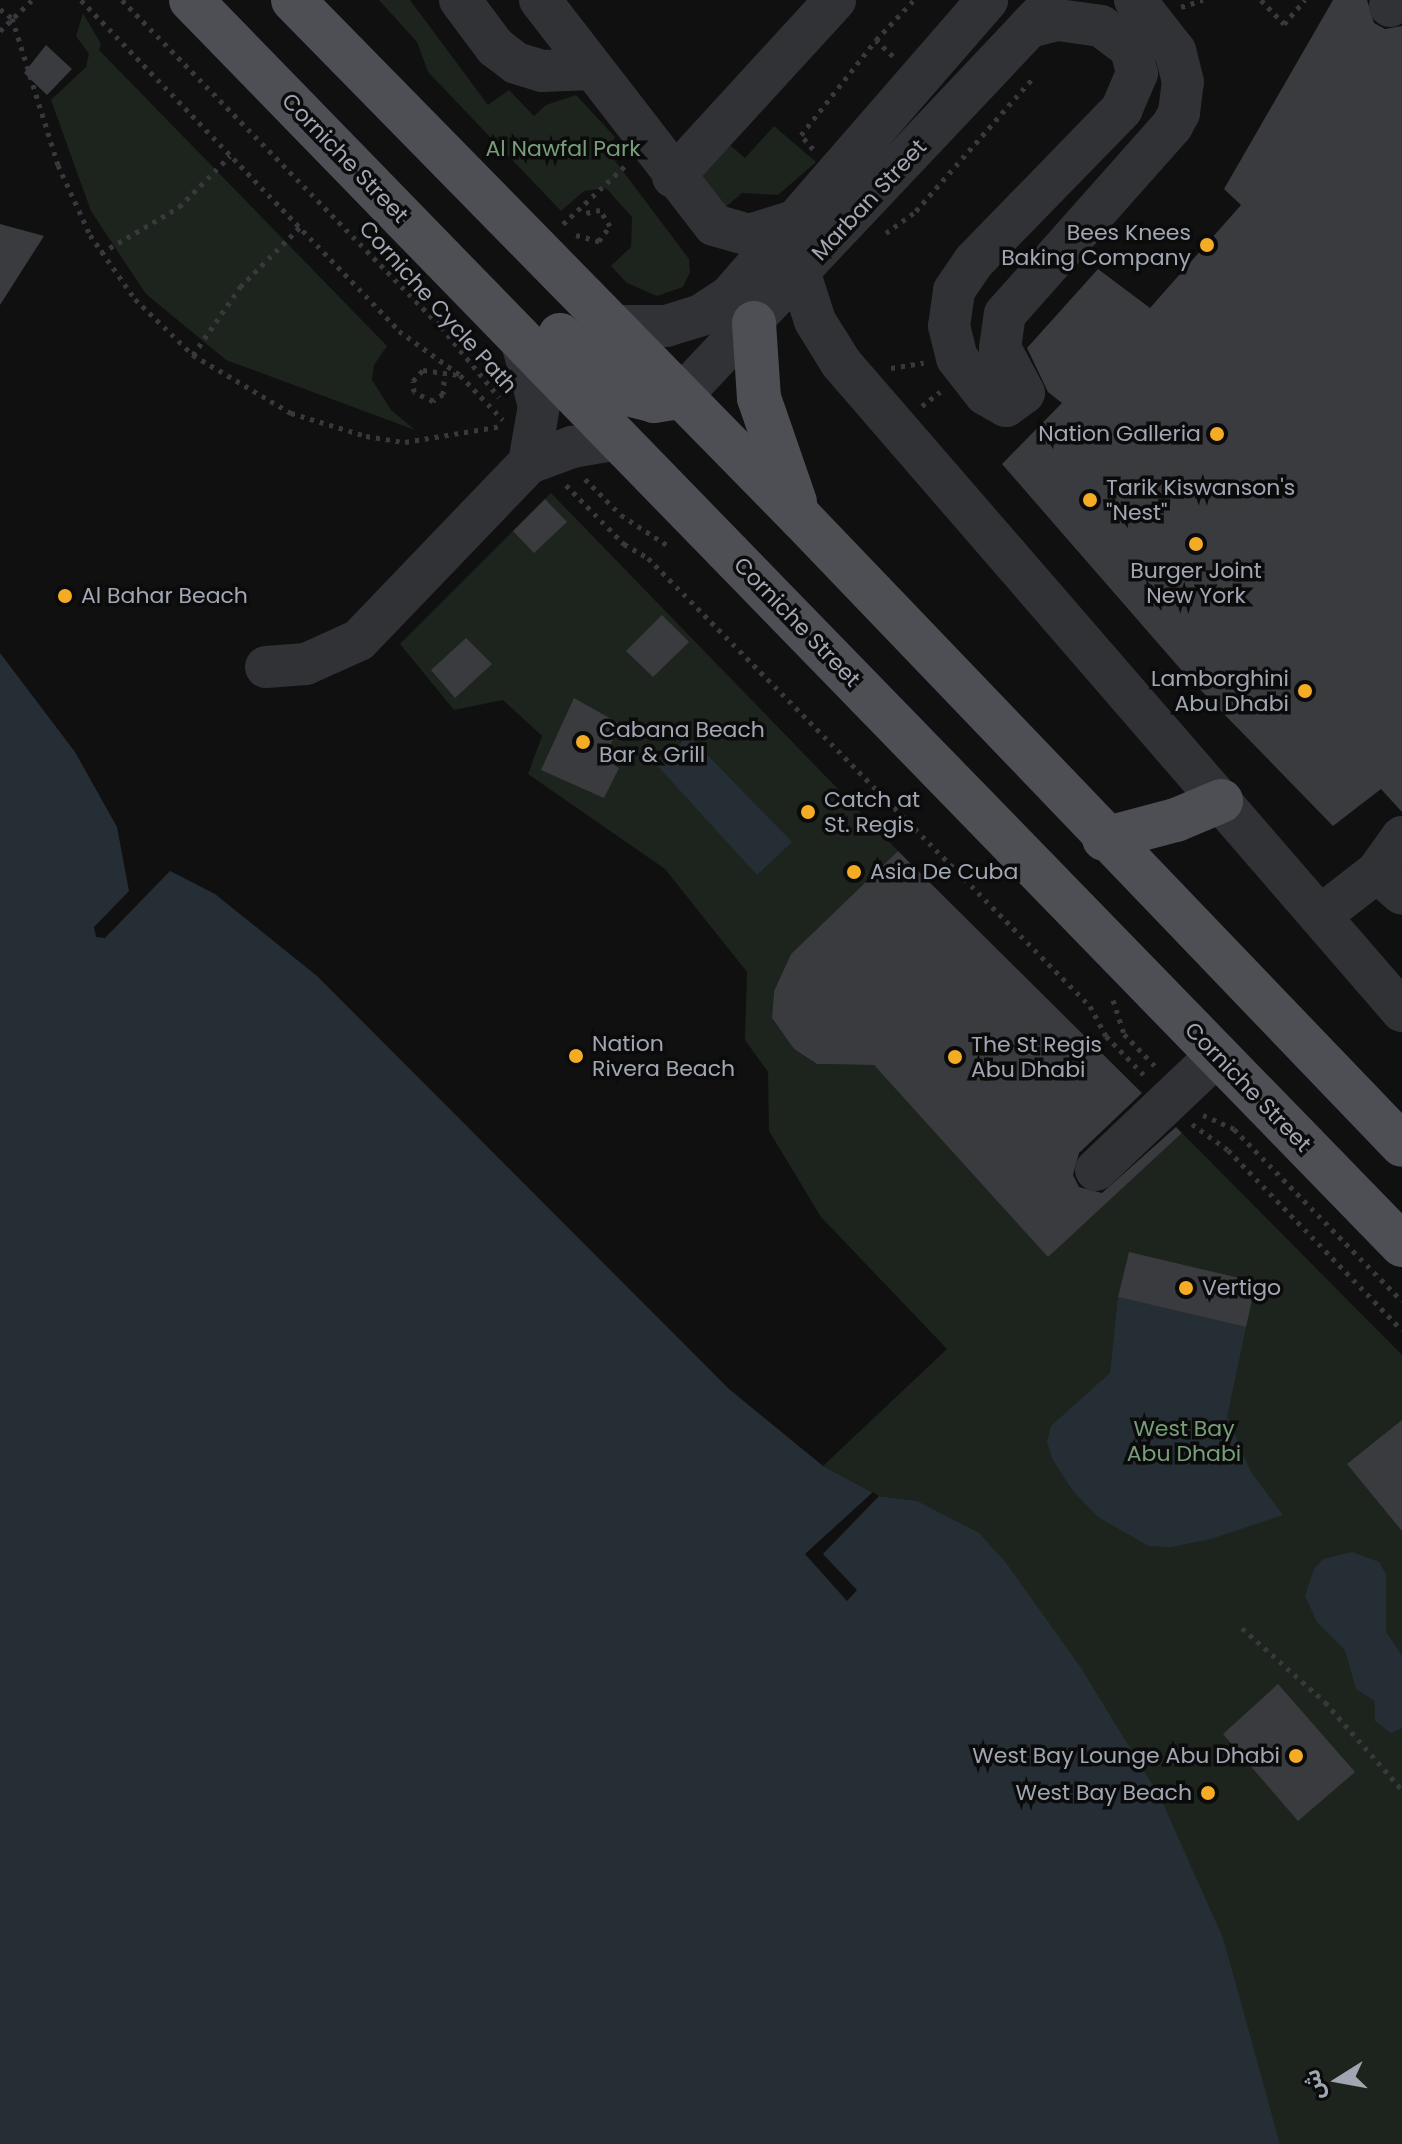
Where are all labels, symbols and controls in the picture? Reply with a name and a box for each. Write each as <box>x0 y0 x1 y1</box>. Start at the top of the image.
street label: Corniche Street <box>276 88 414 228</box>
street label: Marban Street <box>806 134 932 266</box>
park label: Al Nawfal Park <box>485 136 641 162</box>
street label: Corniche Cycle Path <box>354 215 522 399</box>
place label: Bees Knees Baking Company <box>1001 219 1191 270</box>
marker: Bees Knees Baking Company <box>1198 236 1216 254</box>
place label: Nation Galleria <box>1038 421 1201 447</box>
marker: Nation Galleria <box>1208 425 1226 443</box>
place label: Tarik Kiswanson's "Nest" <box>1106 474 1295 526</box>
marker: Tarik Kiswanson's "Nest" <box>1081 491 1099 509</box>
marker: Burger Joint New York <box>1187 535 1205 553</box>
street label: Corniche Street <box>728 552 866 692</box>
place label: Burger Joint New York <box>1130 557 1262 608</box>
place label: Al Bahar Beach <box>81 583 248 609</box>
marker: Al Bahar Beach <box>56 587 74 605</box>
place label: Lamborghini Abu Dhabi <box>1151 665 1289 716</box>
marker: Lamborghini Abu Dhabi <box>1296 682 1314 700</box>
place label: Cabana Beach Bar & Grill <box>599 716 765 768</box>
marker: Cabana Beach Bar & Grill <box>574 733 592 751</box>
place label: Catch at St. Regis <box>824 786 920 838</box>
marker: Catch at St. Regis <box>799 803 817 821</box>
place label: Asia De Cuba <box>870 859 1018 885</box>
marker: Asia De Cuba <box>845 863 863 881</box>
street label: Corniche Street <box>1179 1017 1317 1157</box>
place label: Nation Rivera Beach <box>592 1030 735 1082</box>
place label: The St Regis Abu Dhabi <box>971 1031 1102 1082</box>
marker: Nation Rivera Beach <box>567 1047 585 1065</box>
marker: The St Regis Abu Dhabi <box>946 1048 964 1066</box>
place label: Vertigo <box>1202 1275 1281 1301</box>
marker: Vertigo <box>1177 1279 1195 1297</box>
park label: West Bay Abu Dhabi <box>1127 1415 1241 1466</box>
place label: West Bay Lounge Abu Dhabi <box>972 1743 1280 1769</box>
marker: West Bay Lounge Abu Dhabi <box>1287 1747 1305 1765</box>
place label: West Bay Beach <box>1015 1780 1192 1806</box>
marker: West Bay Beach <box>1199 1784 1217 1802</box>
north arrow <box>1298 2040 1378 2120</box>
text: ش <box>1296 2067 1332 2102</box>

